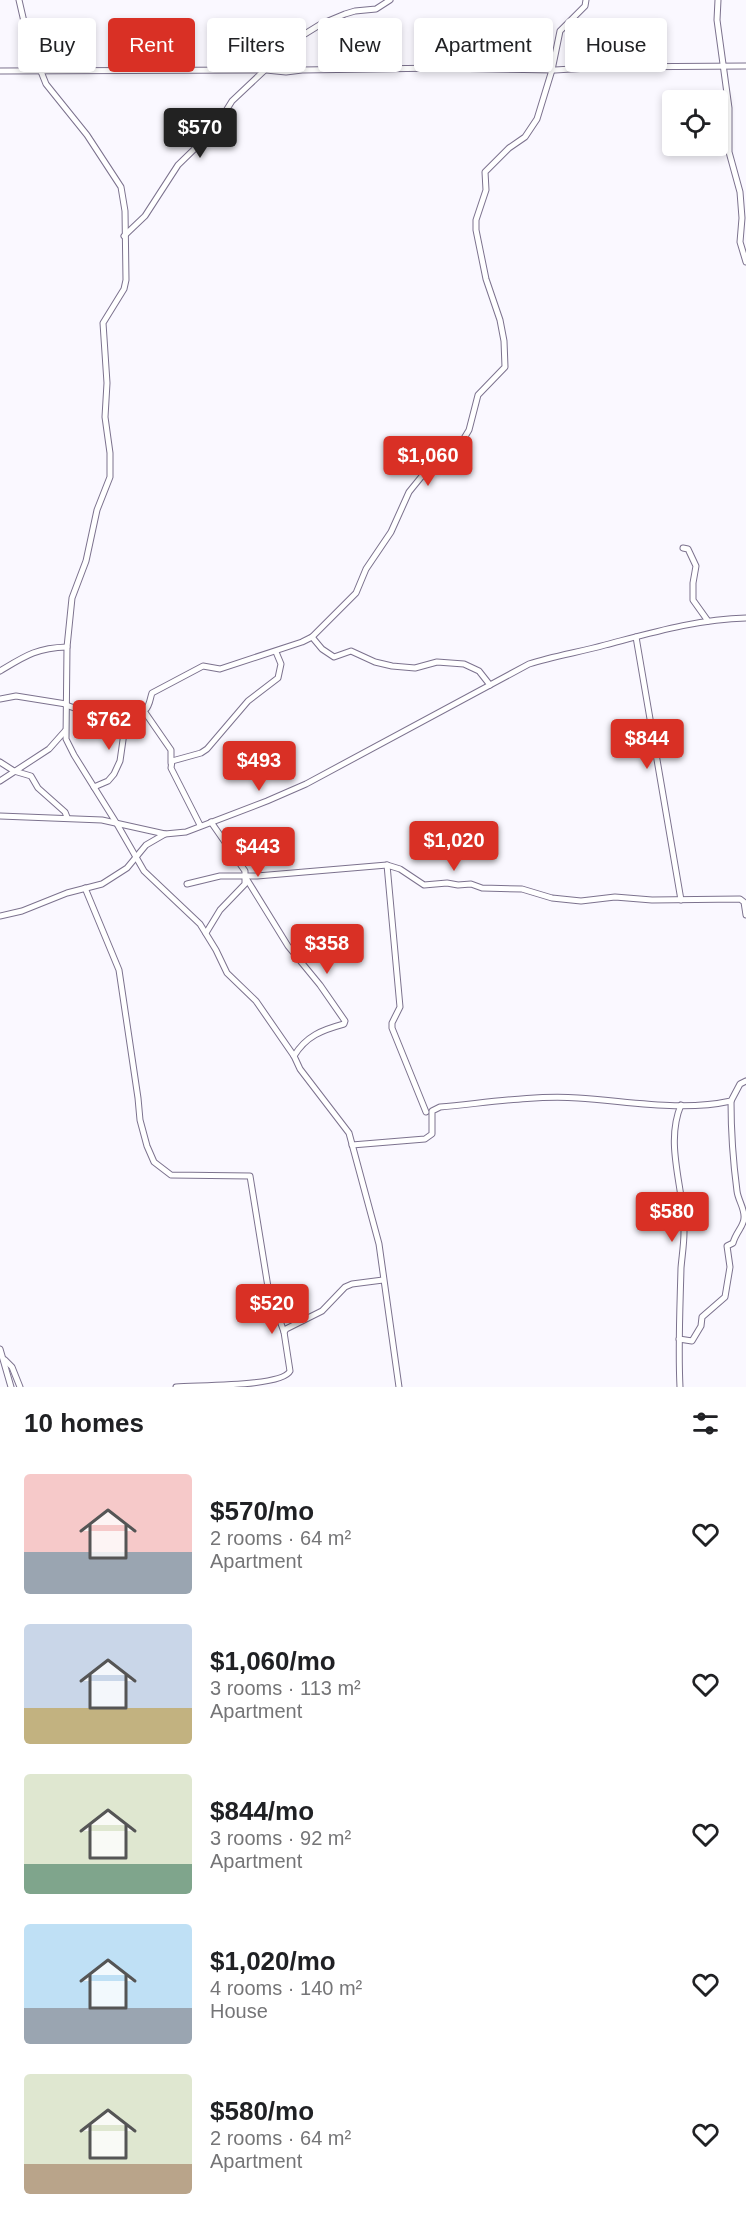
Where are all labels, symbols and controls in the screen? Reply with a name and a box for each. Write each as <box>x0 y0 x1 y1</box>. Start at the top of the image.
chip: Buy <box>18 18 96 72</box>
chip: Rent <box>108 18 195 72</box>
chip: Filters <box>207 18 306 72</box>
chip: New <box>318 18 402 72</box>
chip: Apartment <box>414 18 553 72</box>
chip: House <box>565 18 667 72</box>
map controls <box>662 90 728 156</box>
button: locate <box>662 90 728 156</box>
pin: $570 <box>164 108 236 159</box>
text: $570 <box>178 116 222 138</box>
pin: $1,060 <box>379 436 477 487</box>
text: $1,060 <box>397 444 459 466</box>
pin: $762 <box>73 700 145 751</box>
text: $762 <box>87 708 131 730</box>
pin: $844 <box>611 719 683 770</box>
text: $844 <box>625 727 669 749</box>
pin: $493 <box>223 741 295 792</box>
text: $493 <box>237 749 281 771</box>
pin: $1,020 <box>405 821 503 872</box>
pin: $443 <box>222 827 294 878</box>
text: $1,020 <box>423 829 485 851</box>
text: $443 <box>236 835 280 857</box>
pin: $358 <box>291 924 363 975</box>
text: $358 <box>305 932 349 954</box>
pin: $580 <box>636 1192 708 1243</box>
text: $580 <box>650 1200 694 1222</box>
pin: $520 <box>236 1284 308 1335</box>
text: $520 <box>250 1292 294 1314</box>
icon: filters <box>689 1407 722 1440</box>
text: 10 homes <box>24 1408 144 1438</box>
text: $570/mo <box>210 1496 314 1526</box>
icon: home <box>72 1498 144 1570</box>
icon: heart <box>689 1518 722 1551</box>
text: 2 rooms · 64 m² <box>210 1527 351 1549</box>
text: Apartment <box>210 1550 302 1572</box>
text: $1,060/mo <box>210 1646 336 1676</box>
icon: home <box>72 1648 144 1720</box>
icon: heart <box>689 1668 722 1701</box>
text: 3 rooms · 113 m² <box>210 1677 361 1699</box>
text: Apartment <box>210 1700 302 1722</box>
text: $844/mo <box>210 1796 314 1826</box>
icon: home <box>72 1798 144 1870</box>
icon: heart <box>689 1818 722 1851</box>
text: 3 rooms · 92 m² <box>210 1827 351 1849</box>
text: Apartment <box>210 1850 302 1872</box>
text: $1,020/mo <box>210 1946 336 1976</box>
icon: home <box>72 1948 144 2020</box>
icon: heart <box>689 1968 722 2001</box>
text: 4 rooms · 140 m² <box>210 1977 362 1999</box>
text: House <box>210 2000 268 2022</box>
text: $580/mo <box>210 2096 314 2126</box>
icon: home <box>72 2098 144 2170</box>
icon: heart <box>689 2118 722 2151</box>
text: 2 rooms · 64 m² <box>210 2127 351 2149</box>
text: Apartment <box>210 2150 302 2172</box>

